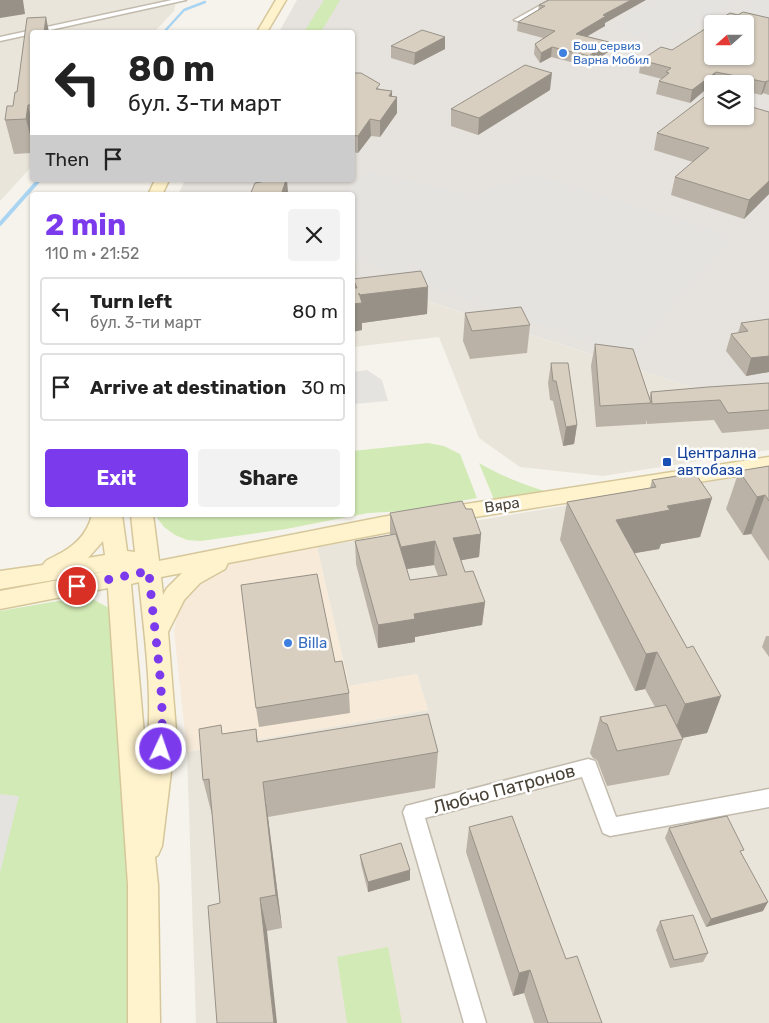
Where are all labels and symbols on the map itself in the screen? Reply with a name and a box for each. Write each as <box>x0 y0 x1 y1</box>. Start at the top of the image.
north arrow <box>704 15 754 65</box>
place label: Бош сервиз Варна Мобил <box>573 39 649 67</box>
marker: Бош сервиз Варна Мобил <box>557 47 569 59</box>
place label: Централна автобаза <box>677 444 757 479</box>
marker: Централна автобаза <box>661 456 673 468</box>
street label: Вяра <box>483 493 521 517</box>
pin <box>56 565 98 607</box>
place label: Billa <box>298 634 327 652</box>
marker: Billa <box>282 637 294 649</box>
position arrow <box>134 722 186 774</box>
street label: Любчо Патронов <box>430 759 578 819</box>

